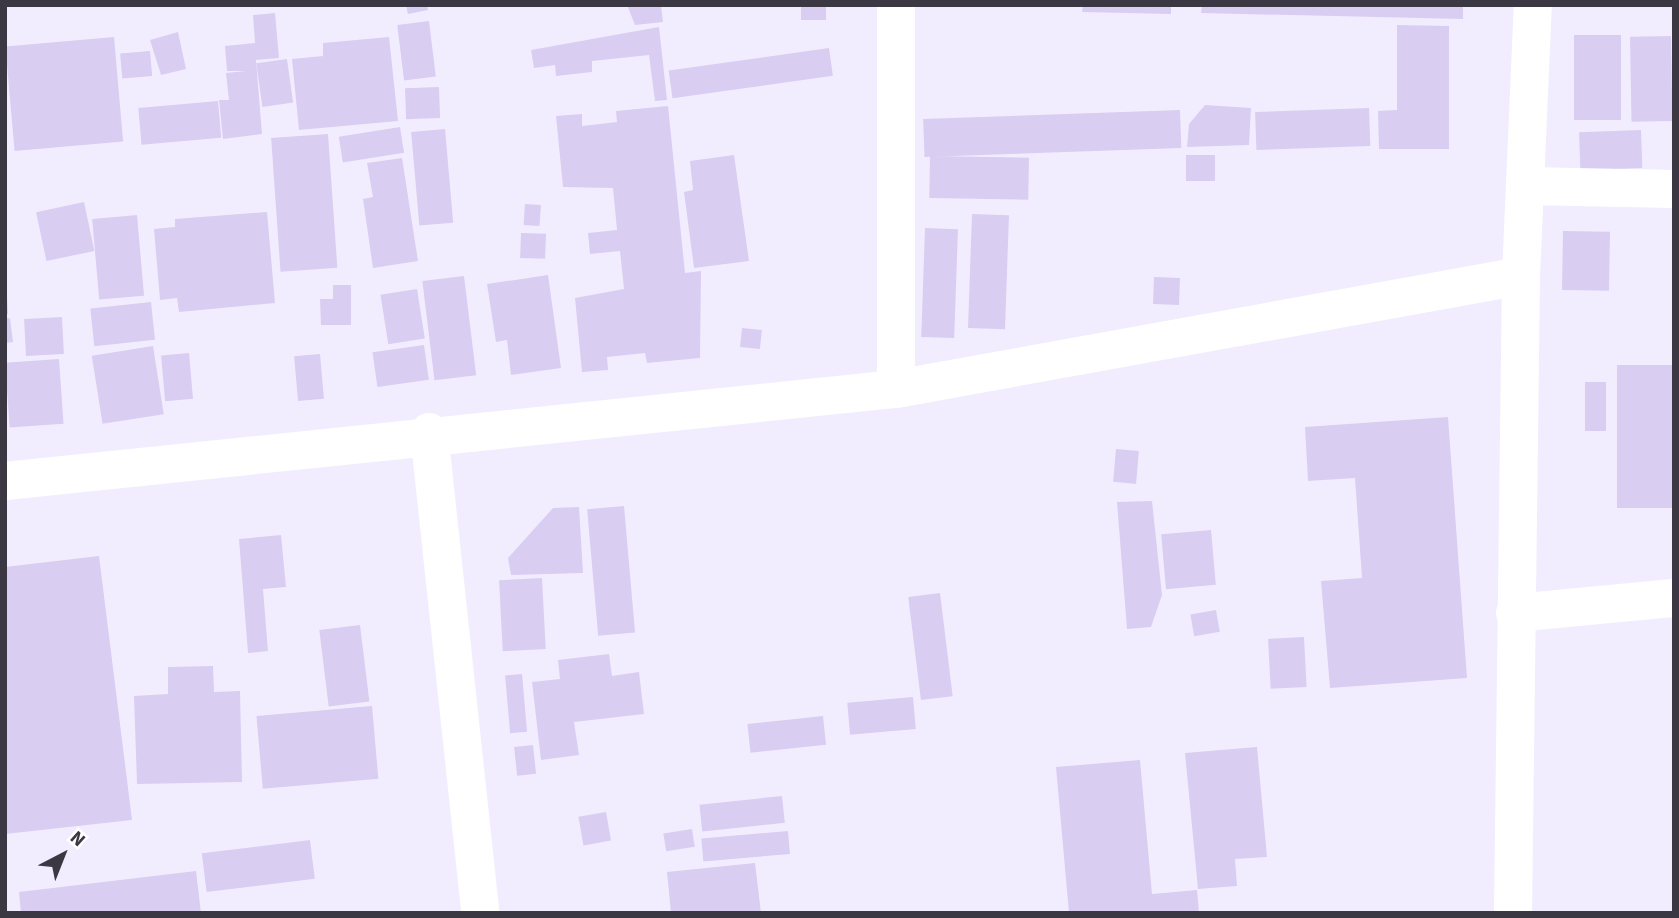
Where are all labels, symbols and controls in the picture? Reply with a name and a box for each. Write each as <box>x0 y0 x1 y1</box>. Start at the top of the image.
north arrow <box>28 820 98 890</box>
text: N <box>64 825 91 853</box>

